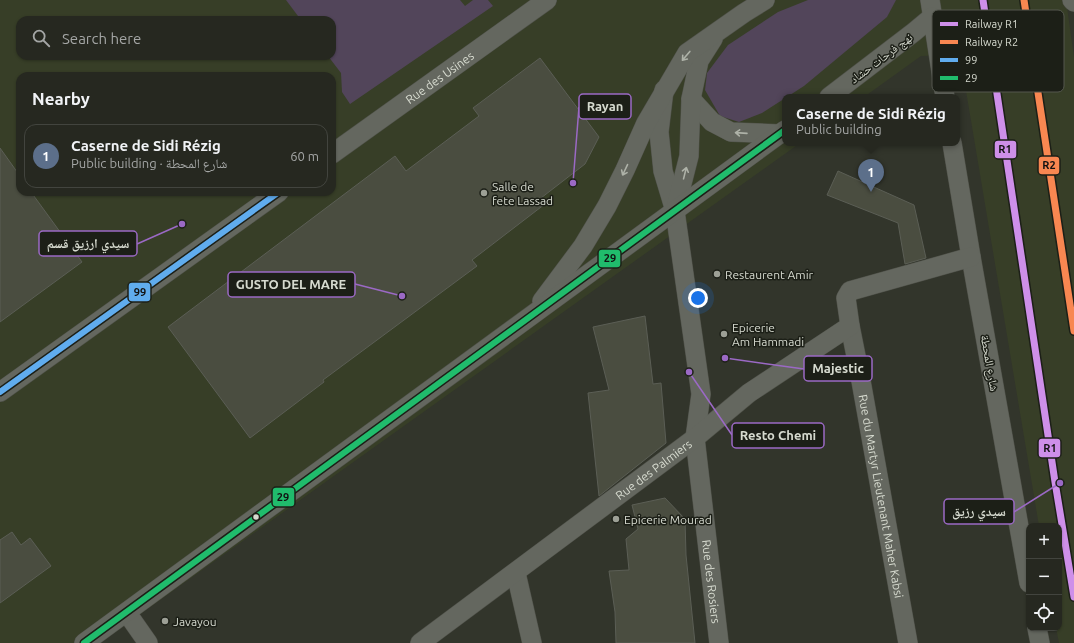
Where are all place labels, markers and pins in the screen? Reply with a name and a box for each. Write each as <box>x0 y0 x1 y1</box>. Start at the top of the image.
callout: Rayan <box>579 94 631 119</box>
pin: 1 <box>858 159 884 192</box>
place label: Salle de fete Lassad <box>492 180 553 207</box>
marker: Salle de fete Lassad <box>479 188 489 198</box>
callout: سيدي ارزيق قسم <box>39 231 137 256</box>
place label: Restaurent Amir <box>725 268 814 281</box>
marker: Restaurent Amir <box>712 269 722 279</box>
callout: GUSTO DEL MARE <box>228 272 355 297</box>
place label: Epicerie Am Hammadi <box>732 321 804 348</box>
marker: Epicerie Am Hammadi <box>719 329 729 339</box>
callout: Majestic <box>804 356 872 381</box>
callout: Resto Chemi <box>732 423 824 448</box>
callout: سيدي رزيق <box>944 499 1014 524</box>
unlabelled marker <box>251 512 261 522</box>
place label: Epicerie Mourad <box>624 513 712 526</box>
marker: Epicerie Mourad <box>611 514 621 524</box>
place label: Javayou <box>173 615 217 628</box>
marker: Javayou <box>160 616 170 626</box>

